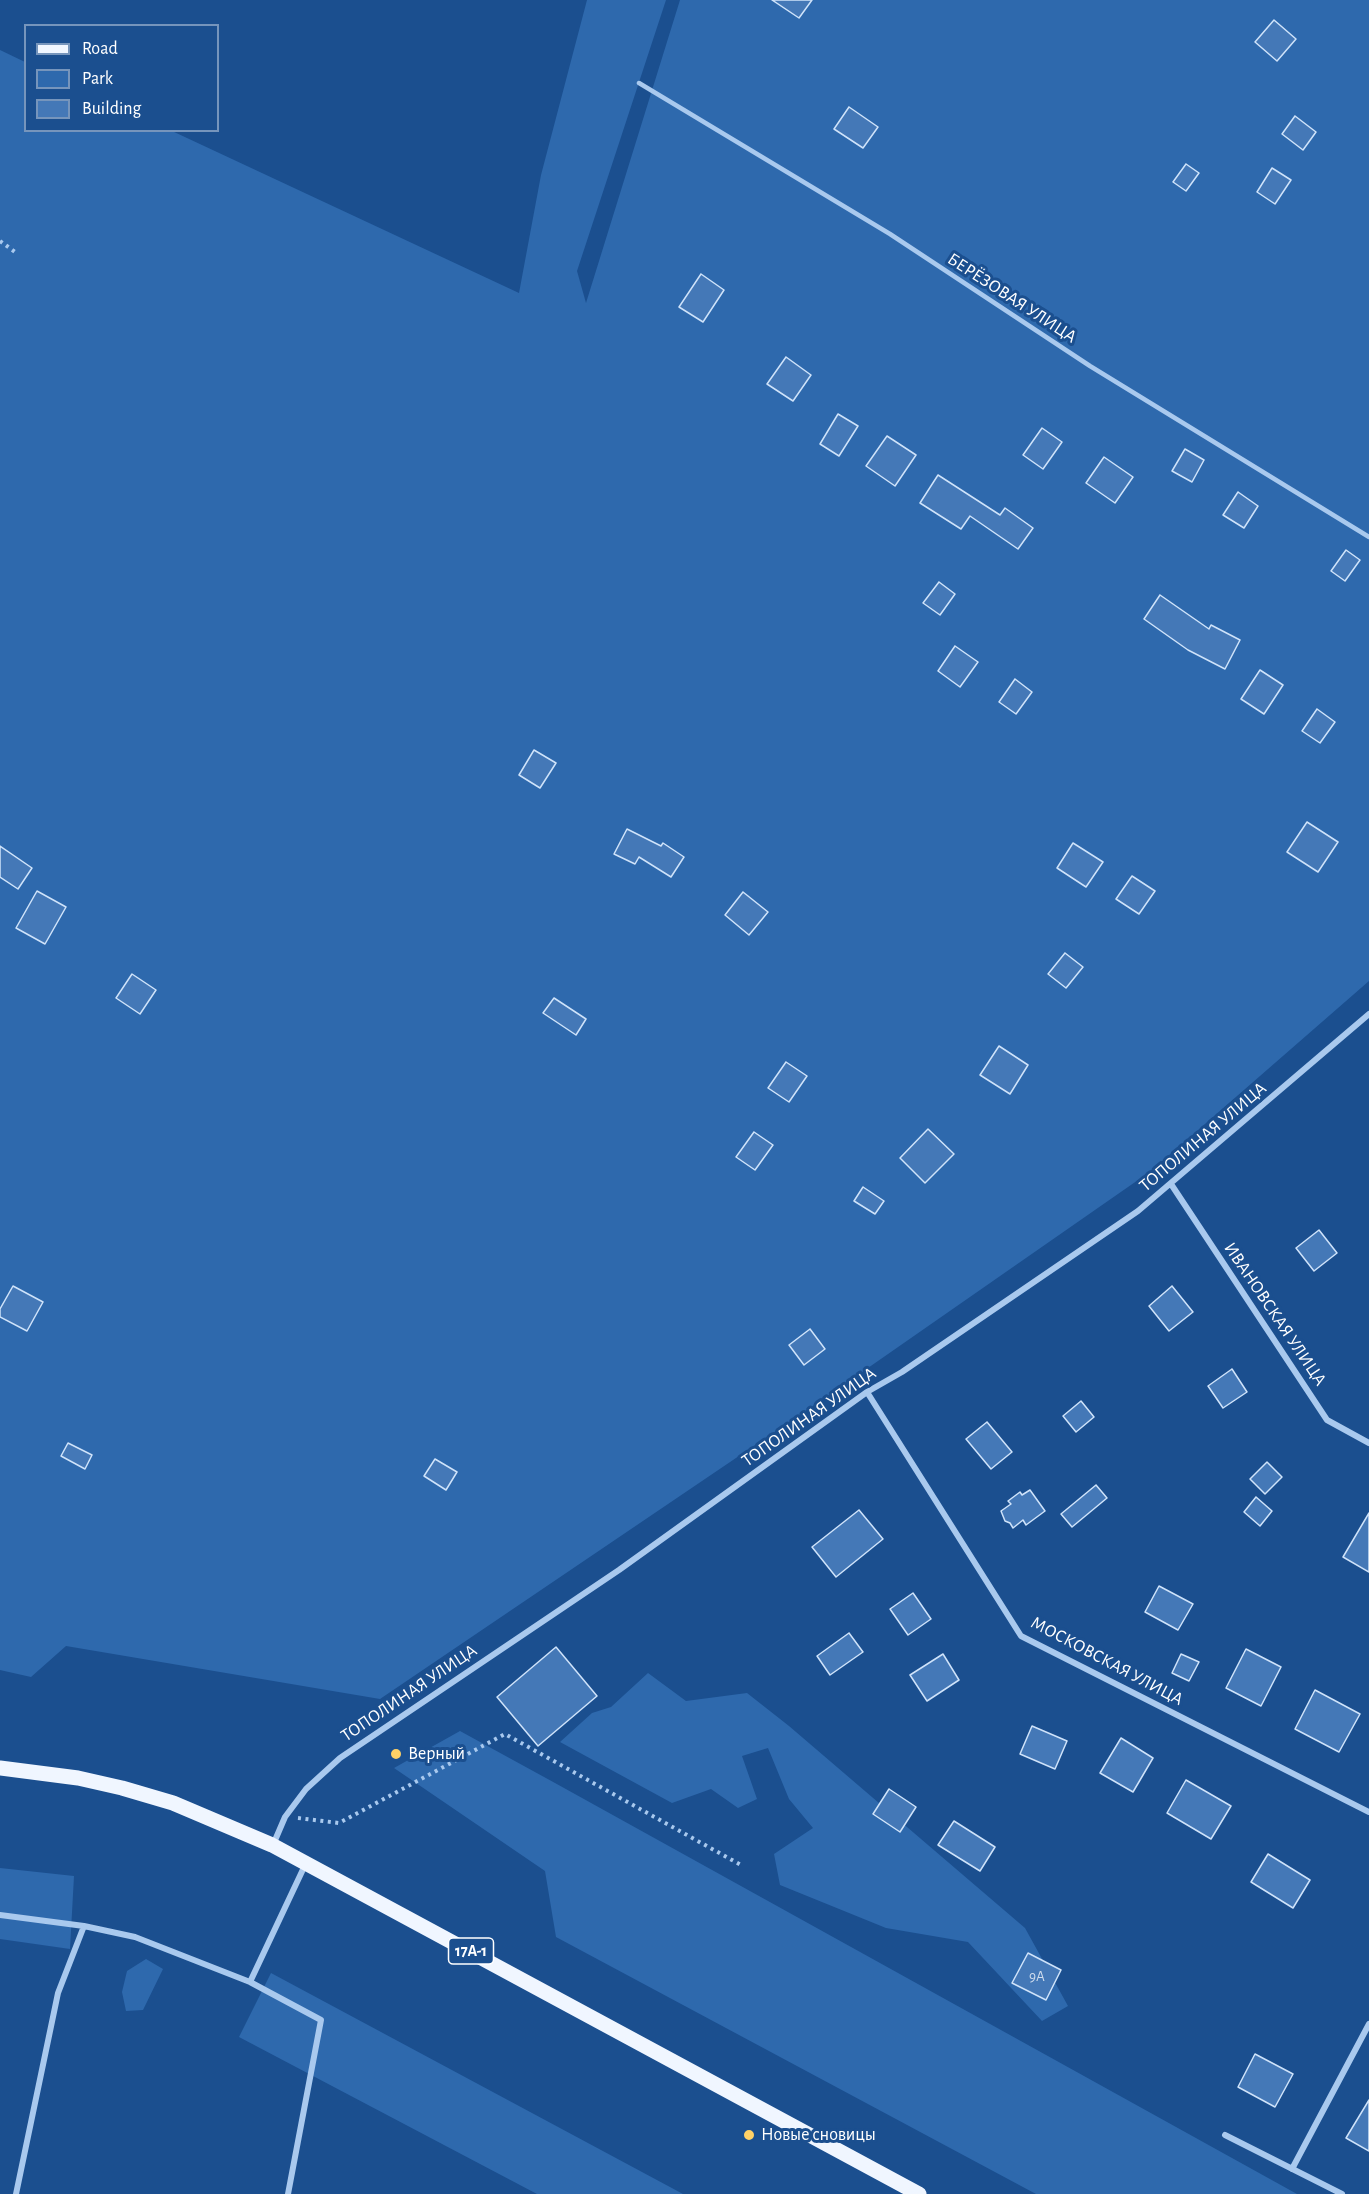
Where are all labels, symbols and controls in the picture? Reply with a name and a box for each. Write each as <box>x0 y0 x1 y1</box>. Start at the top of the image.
legend <box>24 24 219 132</box>
text: Road <box>82 40 118 58</box>
text: Park <box>82 70 113 88</box>
text: Building <box>82 100 141 118</box>
street label: БЕРЁЗОВАЯ УЛИЦА <box>943 248 1081 348</box>
street label: ТОПОЛИНАЯ УЛИЦА <box>1135 1078 1271 1196</box>
street label: ИВАНОВСКАЯ УЛИЦА <box>1219 1238 1331 1390</box>
street label: ТОПОЛИНАЯ УЛИЦА <box>738 1363 880 1471</box>
street label: МОСКОВСКАЯ УЛИЦА <box>1027 1612 1187 1710</box>
street label: ТОПОЛИНАЯ УЛИЦА <box>337 1640 481 1746</box>
place label: Верный <box>408 1743 465 1765</box>
marker: Верный <box>389 1747 403 1761</box>
road number: 17А-1 <box>448 1938 494 1964</box>
house number: 9А <box>1029 1967 1045 1985</box>
place label: Новые сновицы <box>761 2124 876 2146</box>
marker: Новые сновицы <box>742 2128 756 2142</box>

